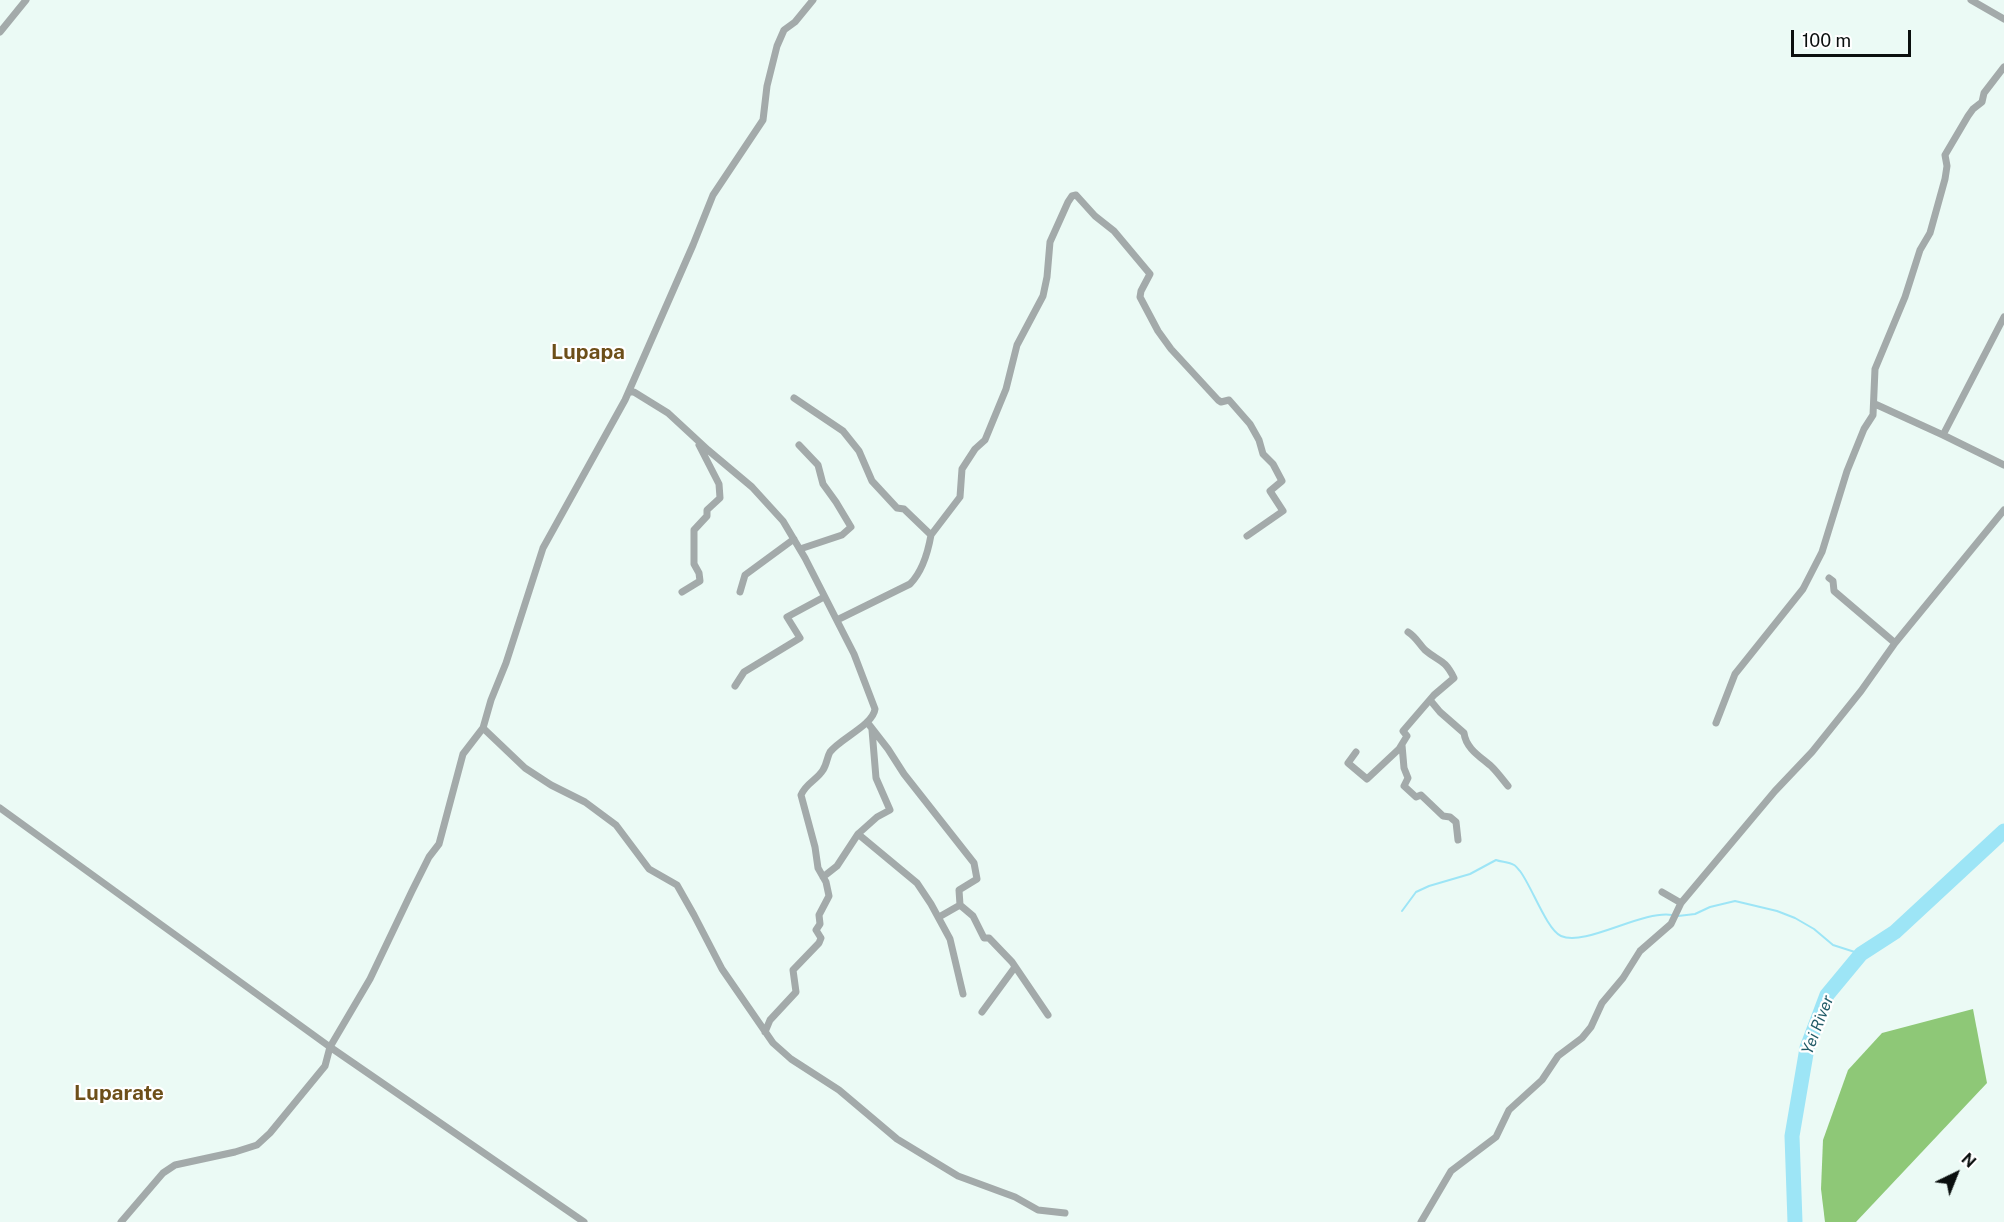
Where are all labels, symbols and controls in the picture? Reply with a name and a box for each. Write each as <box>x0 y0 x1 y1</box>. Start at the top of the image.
scale bar <box>1794 18 1914 56</box>
text: 100 m <box>1802 30 1851 51</box>
district label: Lupapa <box>551 340 625 366</box>
water label: Yei River <box>1798 993 1838 1057</box>
district label: Luparate <box>74 1081 164 1107</box>
north arrow <box>1926 1144 1986 1204</box>
text: N <box>1958 1149 1980 1172</box>

